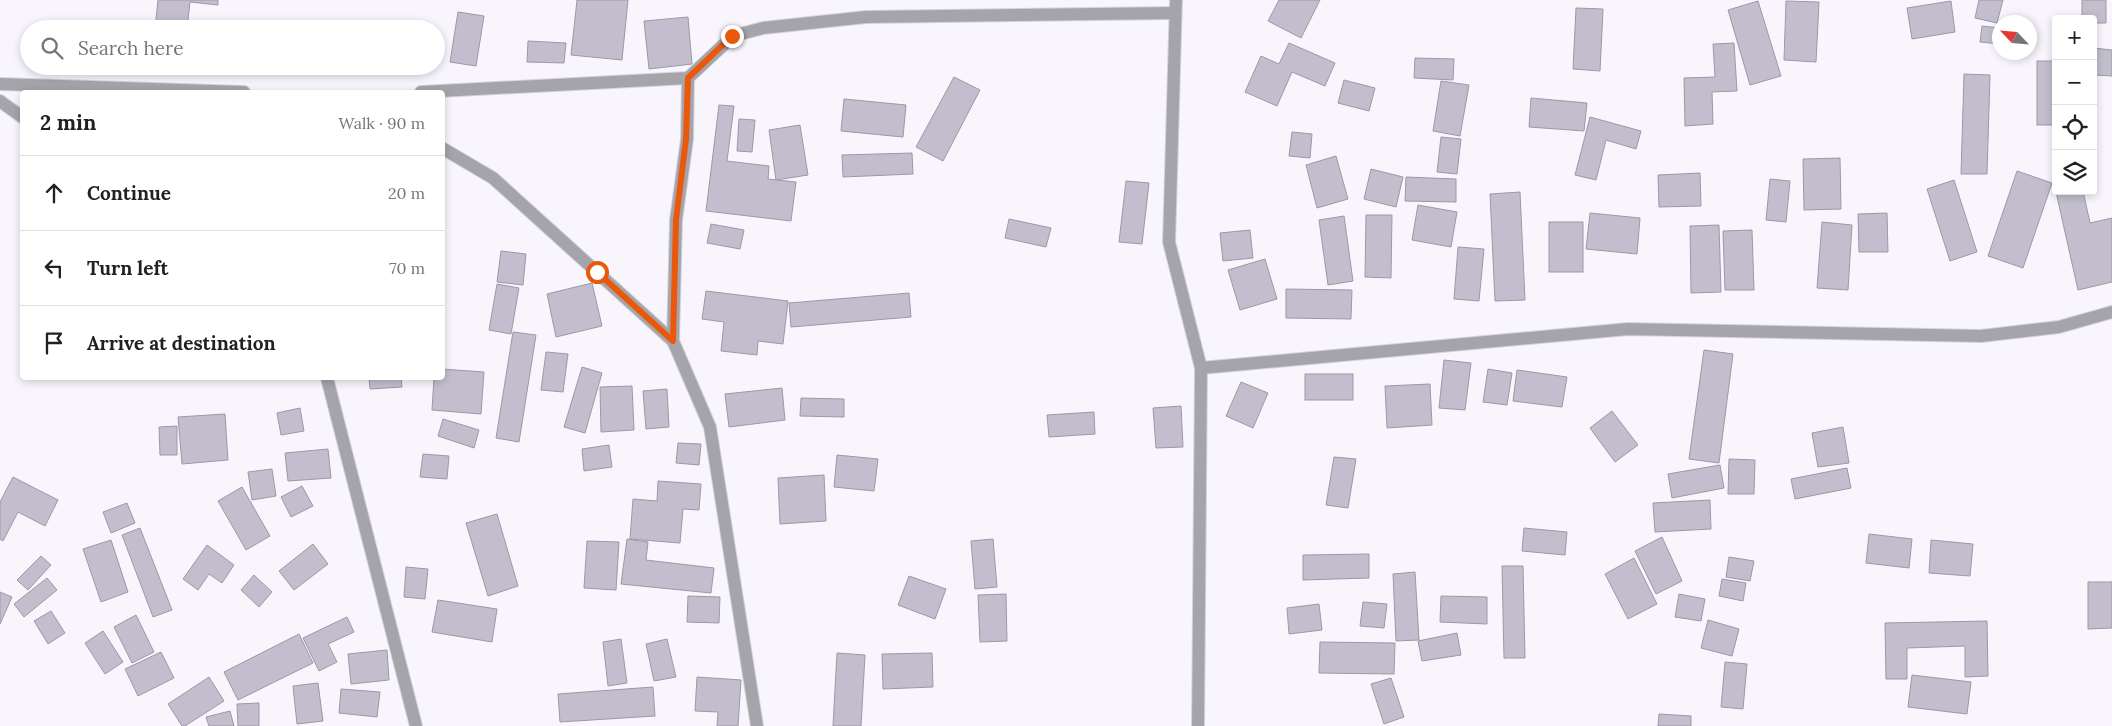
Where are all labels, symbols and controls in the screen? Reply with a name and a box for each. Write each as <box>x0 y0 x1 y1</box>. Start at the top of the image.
north arrow <box>1992 15 2037 60</box>
map controls <box>2052 15 2097 195</box>
button: + <box>2052 15 2097 60</box>
search box <box>20 20 445 75</box>
route end <box>721 25 744 48</box>
icon: search <box>38 34 66 62</box>
text: Search here <box>78 36 184 60</box>
button: − <box>2052 60 2097 105</box>
button: locate <box>2052 105 2097 150</box>
text: 2 min <box>40 109 96 136</box>
text: Walk · 90 m <box>338 113 425 133</box>
button: layers <box>2052 150 2097 195</box>
icon: ahead <box>40 179 68 207</box>
text: Continue <box>87 181 171 205</box>
text: 20 m <box>388 183 425 203</box>
icon: left <box>40 254 68 282</box>
text: Turn left <box>87 256 168 280</box>
text: 70 m <box>389 258 425 278</box>
route start <box>586 261 609 284</box>
icon: arrive <box>40 329 68 357</box>
text: Arrive at destination <box>87 331 276 355</box>

